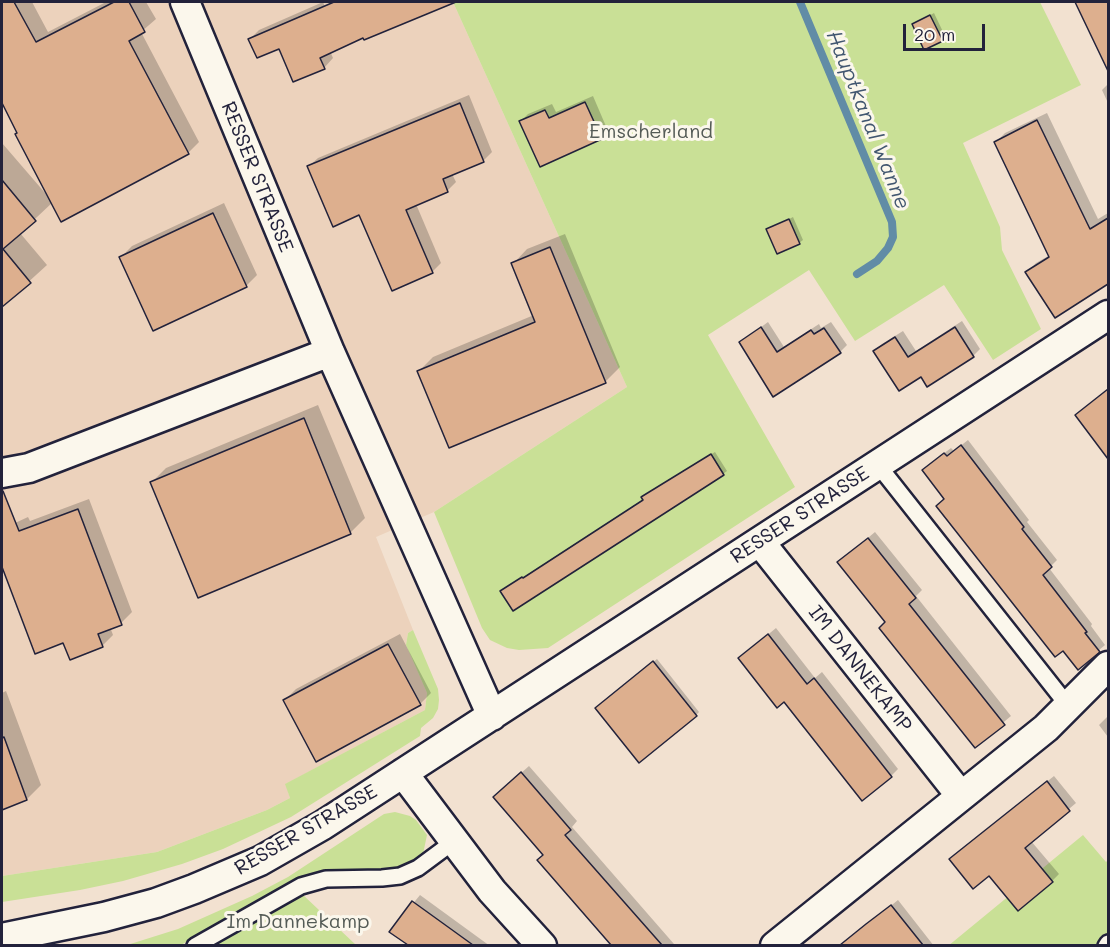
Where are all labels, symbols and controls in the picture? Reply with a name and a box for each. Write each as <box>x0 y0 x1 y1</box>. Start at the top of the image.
scale bar <box>906 12 988 50</box>
text: 20 m <box>914 22 955 46</box>
water label: Hauptkanal Wanne <box>821 27 915 213</box>
street label: RESSER STRASSE <box>216 98 298 256</box>
park label: Emscherland <box>589 120 713 144</box>
street label: RESSER STRASSE <box>726 461 874 569</box>
street label: IM DANNEKAMP <box>803 601 917 737</box>
street label: RESSER STRASSE <box>230 779 382 881</box>
park label: Im Dannekamp <box>226 910 370 934</box>

